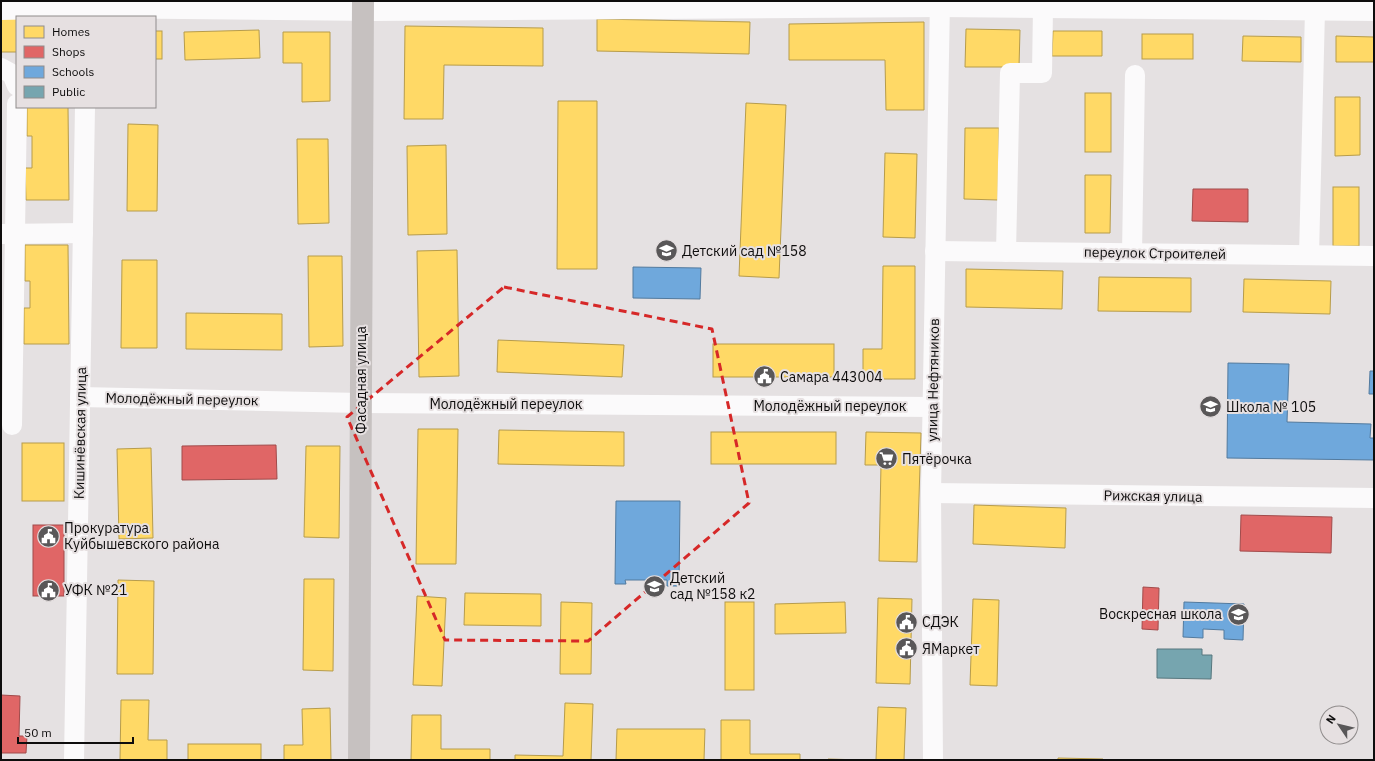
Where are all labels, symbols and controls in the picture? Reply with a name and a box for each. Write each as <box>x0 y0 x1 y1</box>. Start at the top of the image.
legend <box>16 16 156 108</box>
text: Homes <box>52 24 90 39</box>
text: Shops <box>52 44 85 59</box>
text: Schools <box>52 64 95 79</box>
text: Public <box>52 84 85 99</box>
school or university icon: Детский сад №158 <box>654 238 680 264</box>
place label: Детский сад №158 <box>682 242 807 260</box>
street label: переулок Строителей <box>1084 243 1226 263</box>
street label: улица Нефтяников <box>923 318 943 442</box>
street label: Фасадная улица <box>352 326 370 434</box>
public building icon: Самара 443004 <box>752 364 778 390</box>
street label: Кишинёвская улица <box>70 366 90 499</box>
place label: Самара 443004 <box>780 368 883 386</box>
street label: Молодёжный переулок <box>105 389 259 409</box>
school or university icon: Школа № 105 <box>1197 394 1223 420</box>
street label: Молодёжный переулок <box>429 395 583 413</box>
street label: Молодёжный переулок <box>753 397 907 415</box>
place label: Школа № 105 <box>1226 398 1316 416</box>
supermarket icon: Пятёрочка <box>873 446 899 472</box>
place label: Пятёрочка <box>902 450 972 468</box>
street label: Рижская улица <box>1103 486 1203 506</box>
place label: Прокуратура Куйбышевского района <box>64 519 220 553</box>
public building icon: Прокуратура Куйбышевского района <box>35 523 61 549</box>
place label: Детский сад №158 к2 <box>670 569 755 603</box>
school or university icon: Детский сад №158 к2 <box>641 573 667 599</box>
public building icon: УФК №21 <box>35 577 61 603</box>
place label: УФК №21 <box>64 581 127 599</box>
school or university icon: Воскресная школа <box>1225 601 1251 627</box>
place label: Воскресная школа <box>1099 605 1223 623</box>
public building icon: СДЭК <box>893 609 919 635</box>
place label: СДЭК <box>922 613 959 631</box>
public building icon: ЯМаркет <box>893 636 919 662</box>
place label: ЯМаркет <box>922 640 980 658</box>
north arrow <box>1319 705 1359 745</box>
text: N <box>1323 712 1339 727</box>
scale bar <box>18 719 133 745</box>
text: 50 m <box>24 725 52 740</box>

